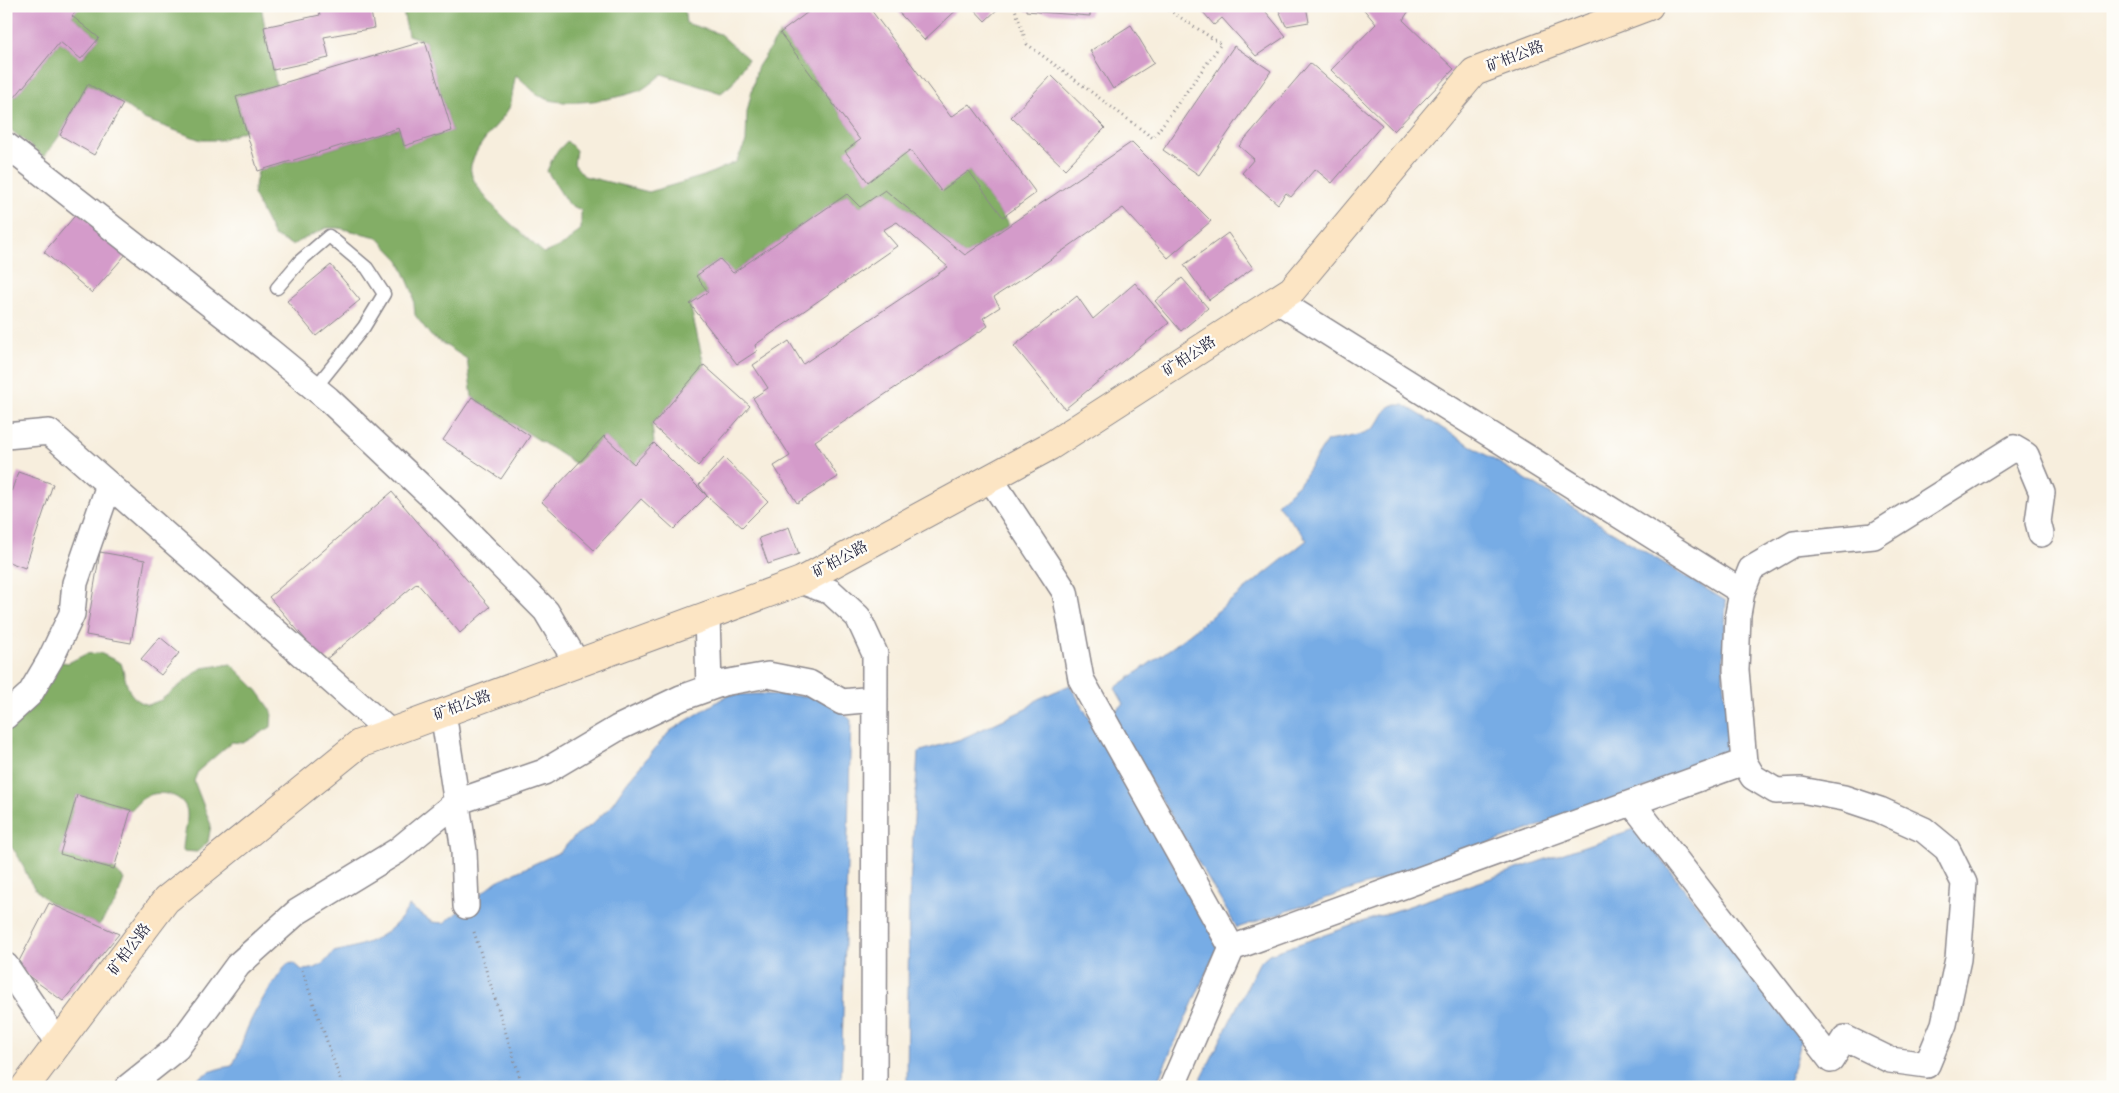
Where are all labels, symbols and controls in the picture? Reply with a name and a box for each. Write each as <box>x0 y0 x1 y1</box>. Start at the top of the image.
street label: 矿柏公路 <box>1484 37 1546 75</box>
street label: 矿柏公路 <box>1159 332 1219 380</box>
street label: 矿柏公路 <box>809 537 871 581</box>
street label: 矿柏公路 <box>431 686 493 724</box>
street label: 矿柏公路 <box>104 920 154 978</box>

